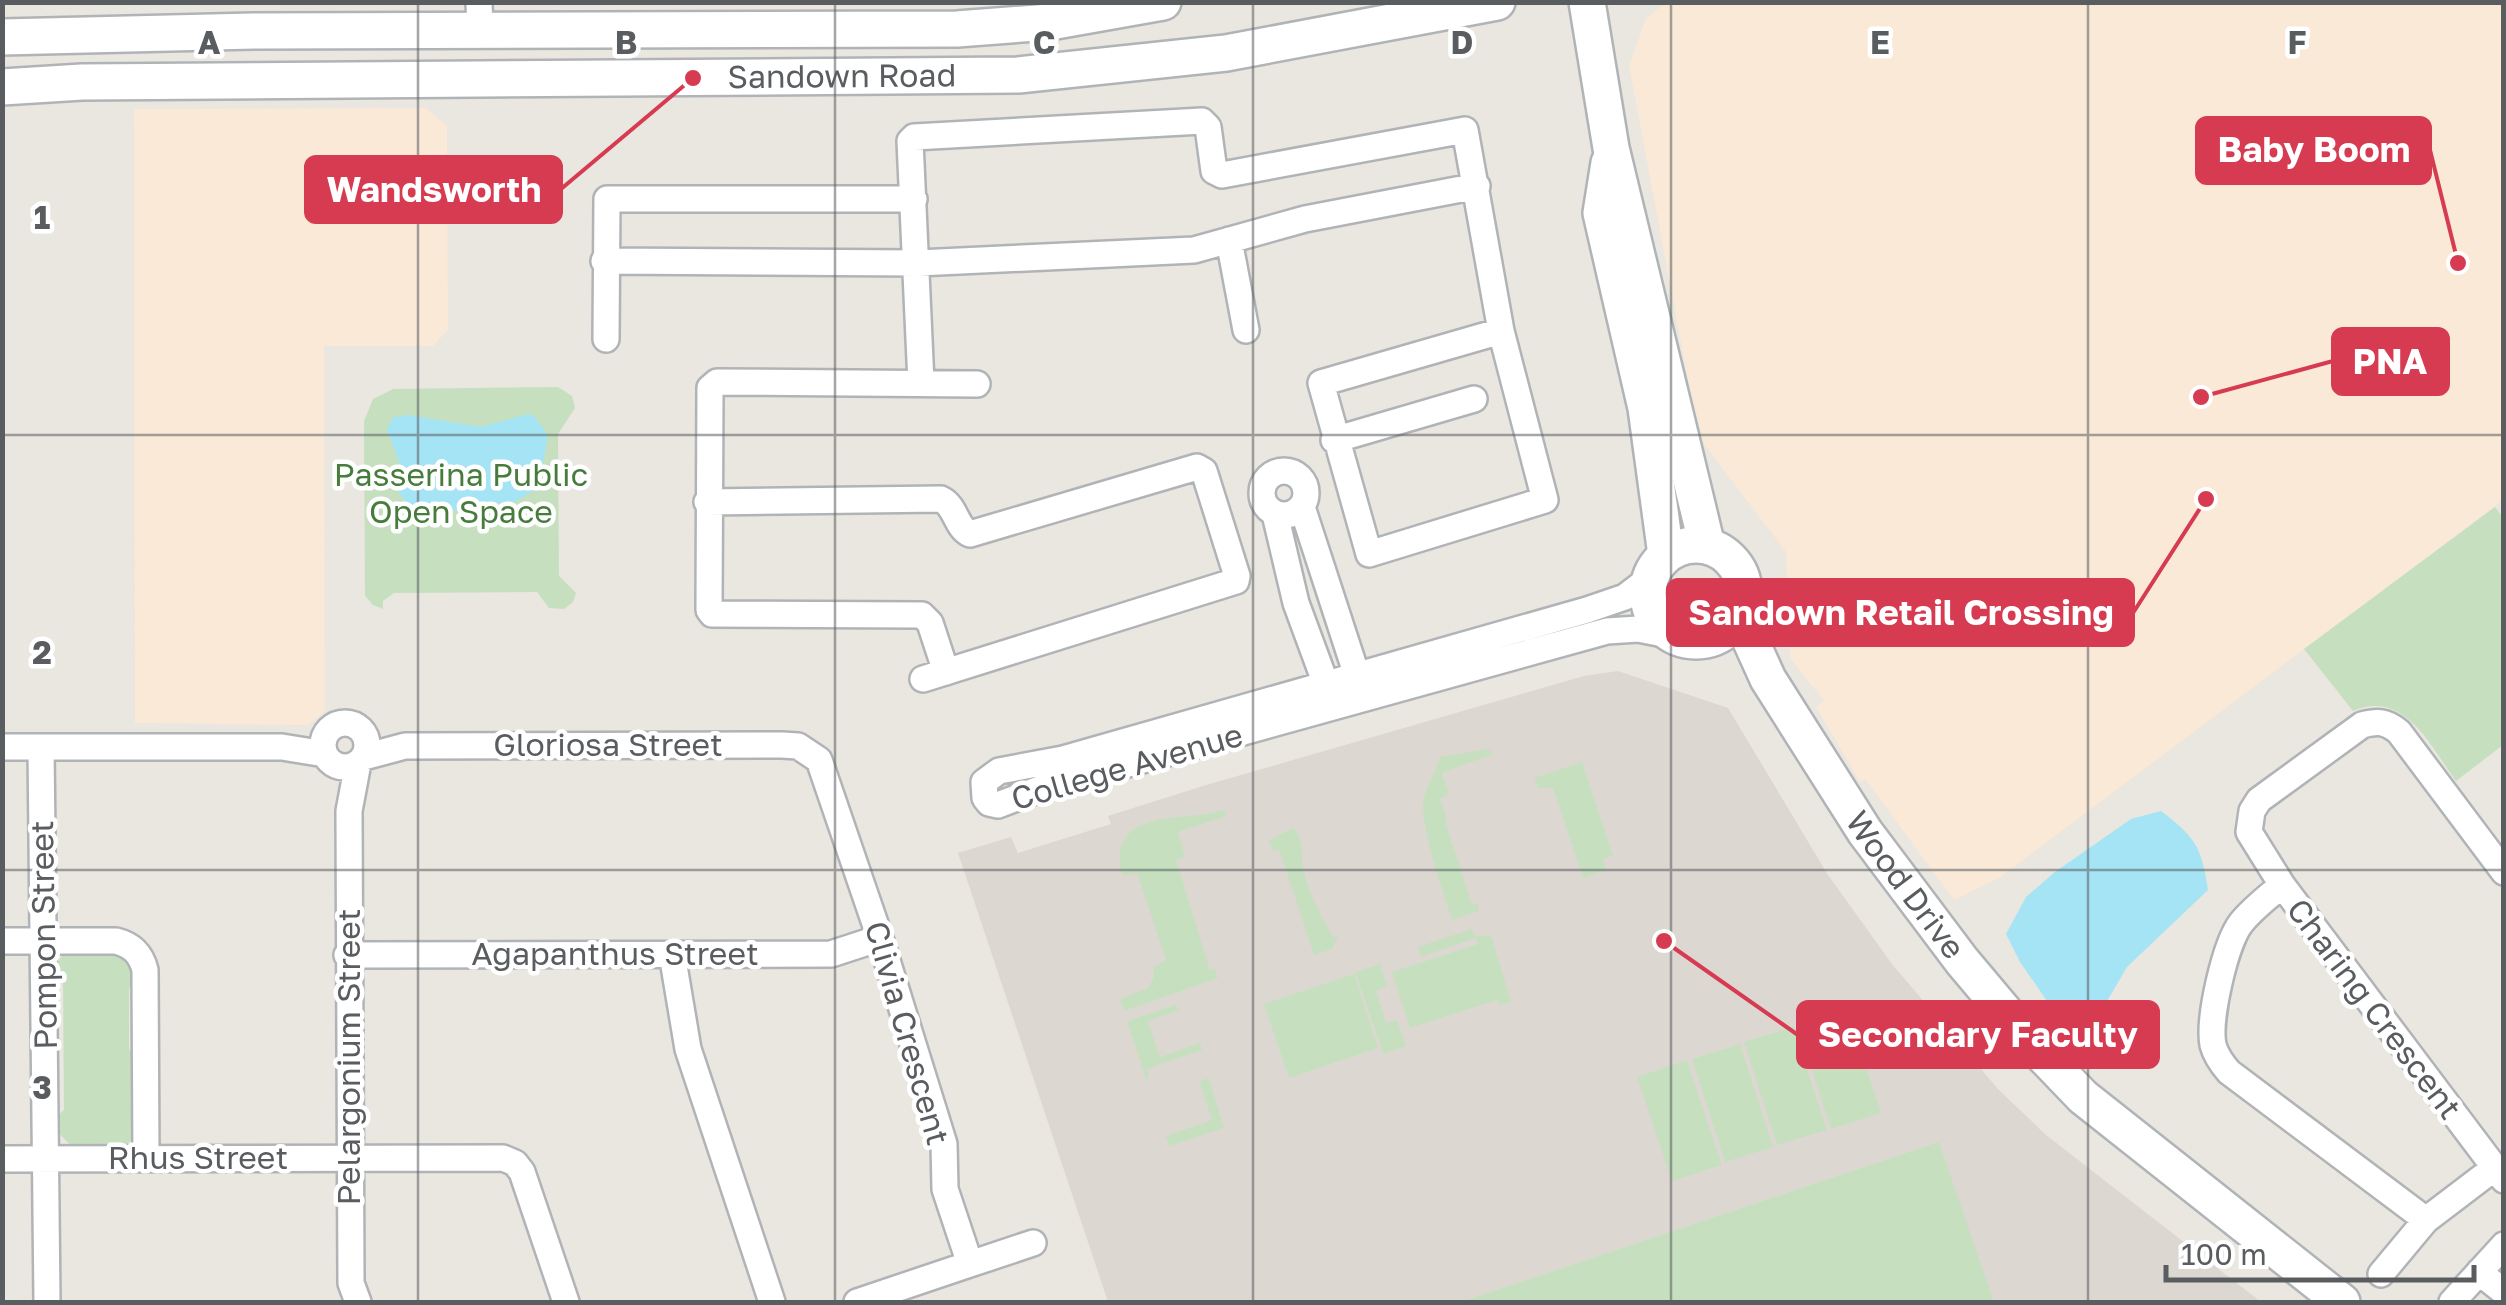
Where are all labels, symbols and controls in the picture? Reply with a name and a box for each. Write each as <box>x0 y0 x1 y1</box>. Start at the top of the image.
text: A <box>198 23 221 61</box>
text: B <box>615 23 637 61</box>
text: C <box>1033 23 1055 61</box>
text: D <box>1451 23 1473 61</box>
text: E <box>1870 23 1890 61</box>
text: F <box>2287 23 2307 61</box>
street label: Sandown Road <box>727 55 956 95</box>
callout: Baby Boom <box>2197 118 2430 183</box>
text: Baby Boom <box>2218 128 2410 170</box>
callout: Wandsworth <box>306 157 561 222</box>
text: Wandsworth <box>326 168 542 210</box>
text: 1 <box>34 198 50 236</box>
callout: PNA <box>2333 329 2448 394</box>
text: PNA <box>2353 340 2428 382</box>
park label: Passerina Public Open Space <box>334 455 588 530</box>
callout: Sandown Retail Crossing <box>1668 580 2133 645</box>
text: Sandown Retail Crossing <box>1688 591 2114 633</box>
text: 2 <box>32 633 52 671</box>
street label: College Avenue <box>1007 715 1247 817</box>
street label: Gloriosa Street <box>493 725 723 763</box>
street label: Wood Drive <box>1839 804 1974 966</box>
street label: Pompon Street <box>22 820 64 1050</box>
street label: Charing Crescent <box>2280 891 2470 1126</box>
street label: Pelargonium Street <box>329 908 367 1206</box>
street label: Clivia Crescent <box>858 917 958 1149</box>
street label: Agapanthus Street <box>471 934 759 972</box>
callout: Secondary Faculty <box>1798 1002 2158 1067</box>
text: Secondary Faculty <box>1818 1013 2138 1055</box>
text: 3 <box>32 1068 52 1106</box>
street label: Rhus Street <box>108 1138 288 1176</box>
scale bar <box>2166 1220 2474 1282</box>
text: 100 m <box>2181 1236 2267 1272</box>

